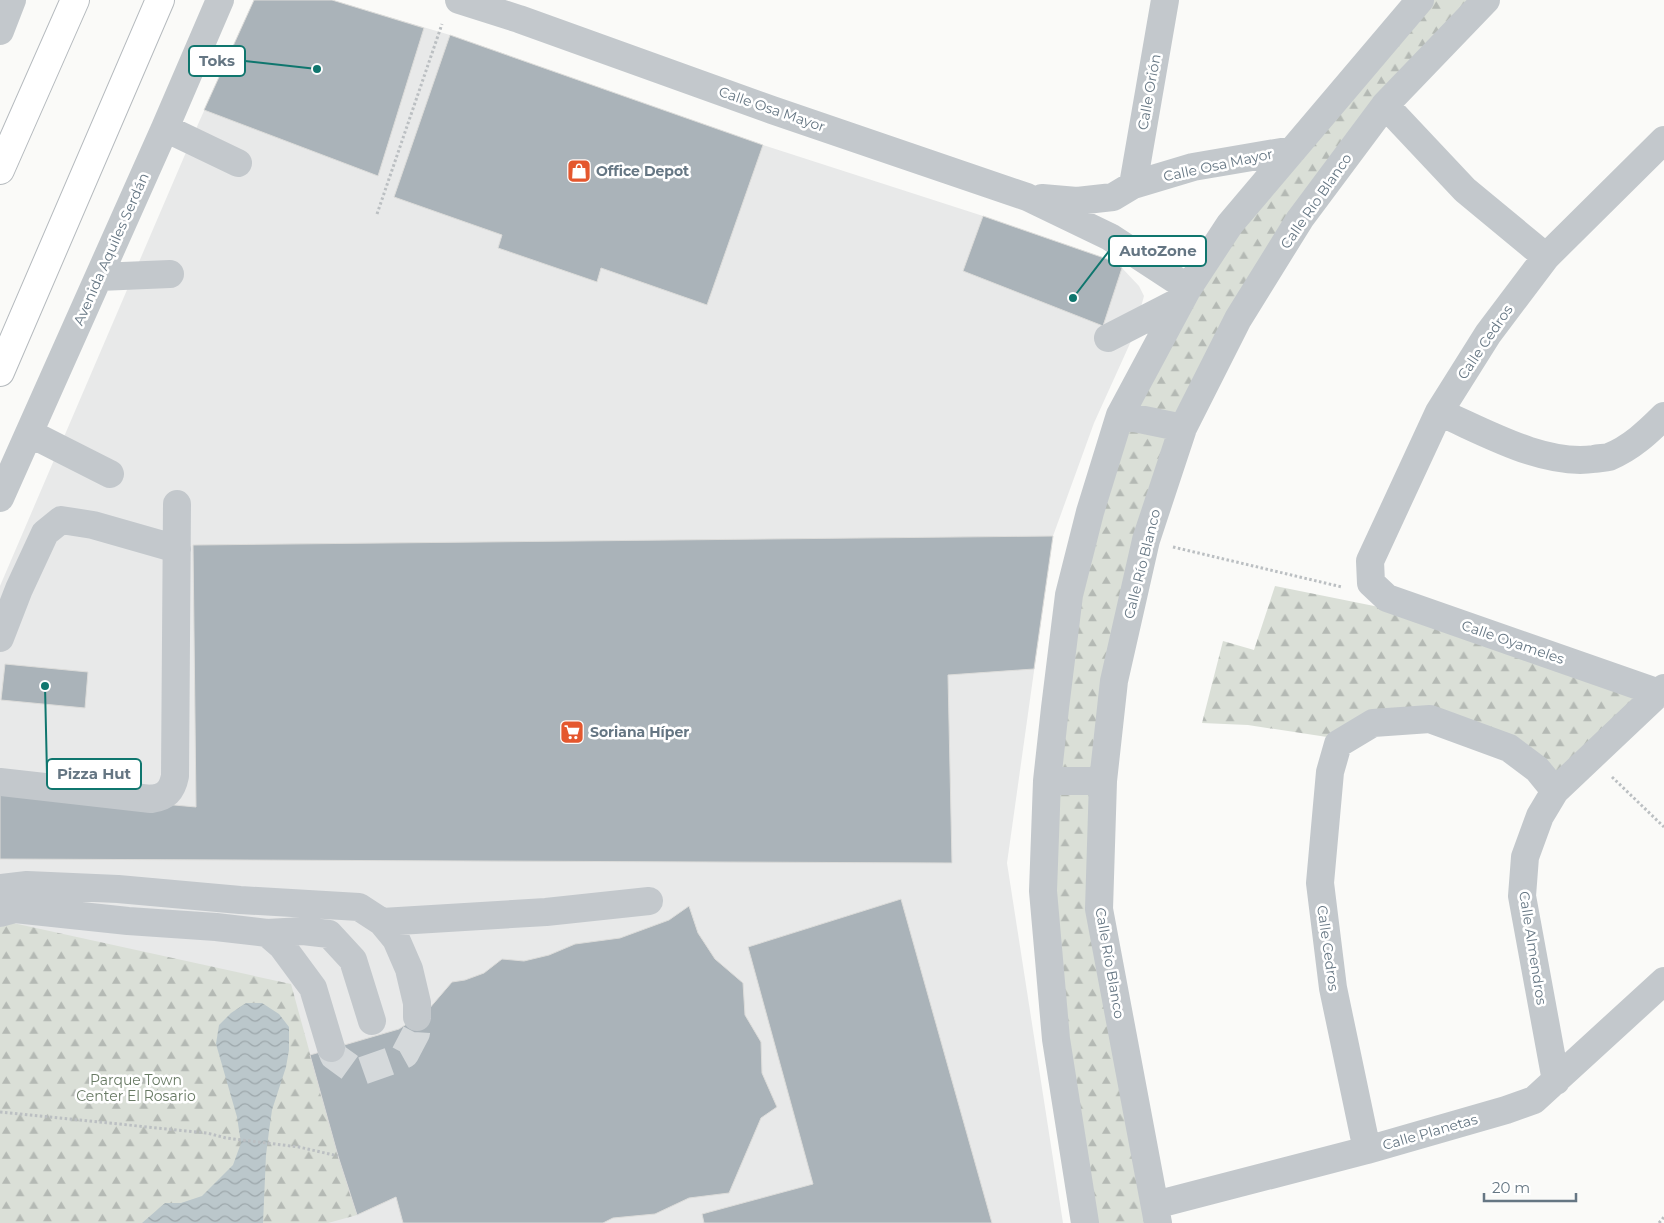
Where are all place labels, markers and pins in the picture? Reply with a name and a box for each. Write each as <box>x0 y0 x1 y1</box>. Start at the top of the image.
callout: Toks <box>189 46 245 76</box>
shop icon: Office Depot <box>566 158 592 184</box>
place label: Office Depot <box>596 162 689 180</box>
callout: AutoZone <box>1109 236 1206 266</box>
supermarket icon: Soriana Híper <box>559 719 585 745</box>
place label: Soriana Híper <box>590 723 689 741</box>
callout: Pizza Hut <box>47 759 141 789</box>

